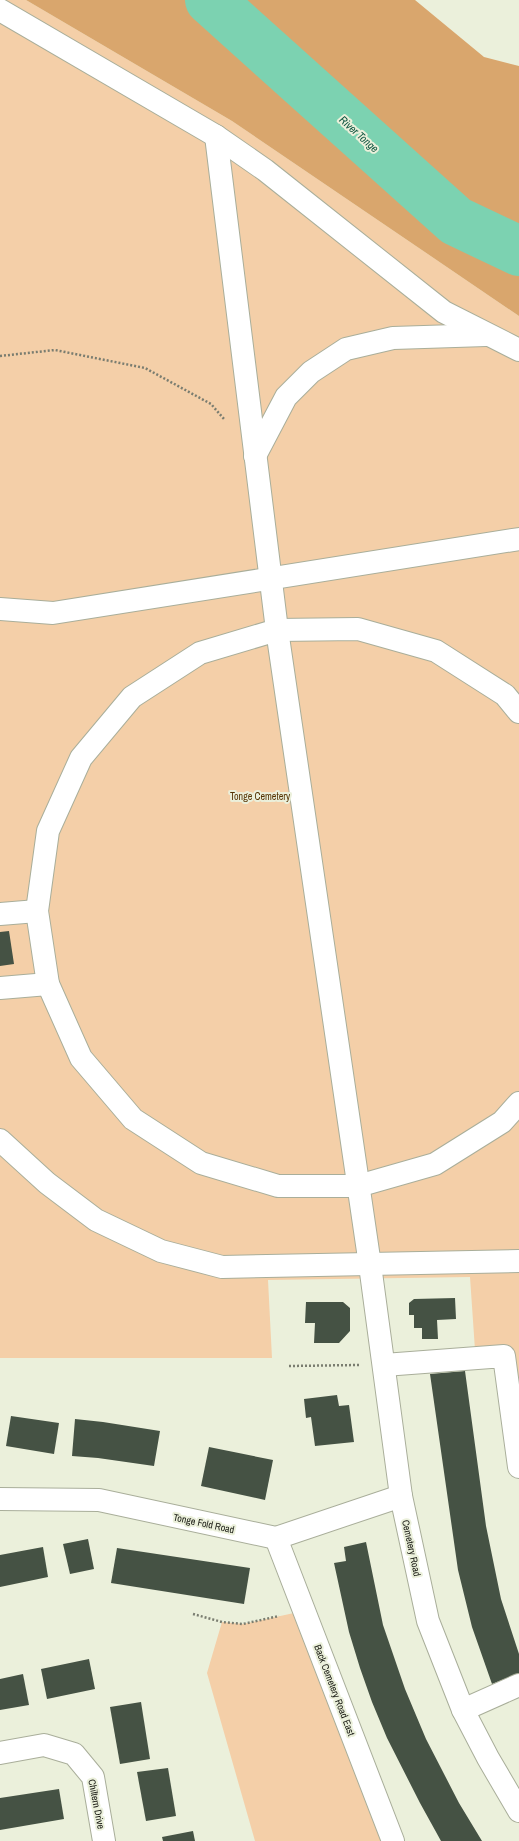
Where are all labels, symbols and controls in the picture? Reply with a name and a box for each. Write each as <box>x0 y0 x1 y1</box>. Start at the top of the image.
water label: River Tonge <box>336 113 382 155</box>
park label: Tonge Cemetery <box>230 790 291 803</box>
street label: Tonge Fold Road <box>172 1511 236 1536</box>
street label: Cemetery Road <box>399 1519 424 1578</box>
street label: Back Cemetery Road East <box>311 1643 358 1738</box>
street label: Chiltern Drive <box>85 1778 108 1831</box>

